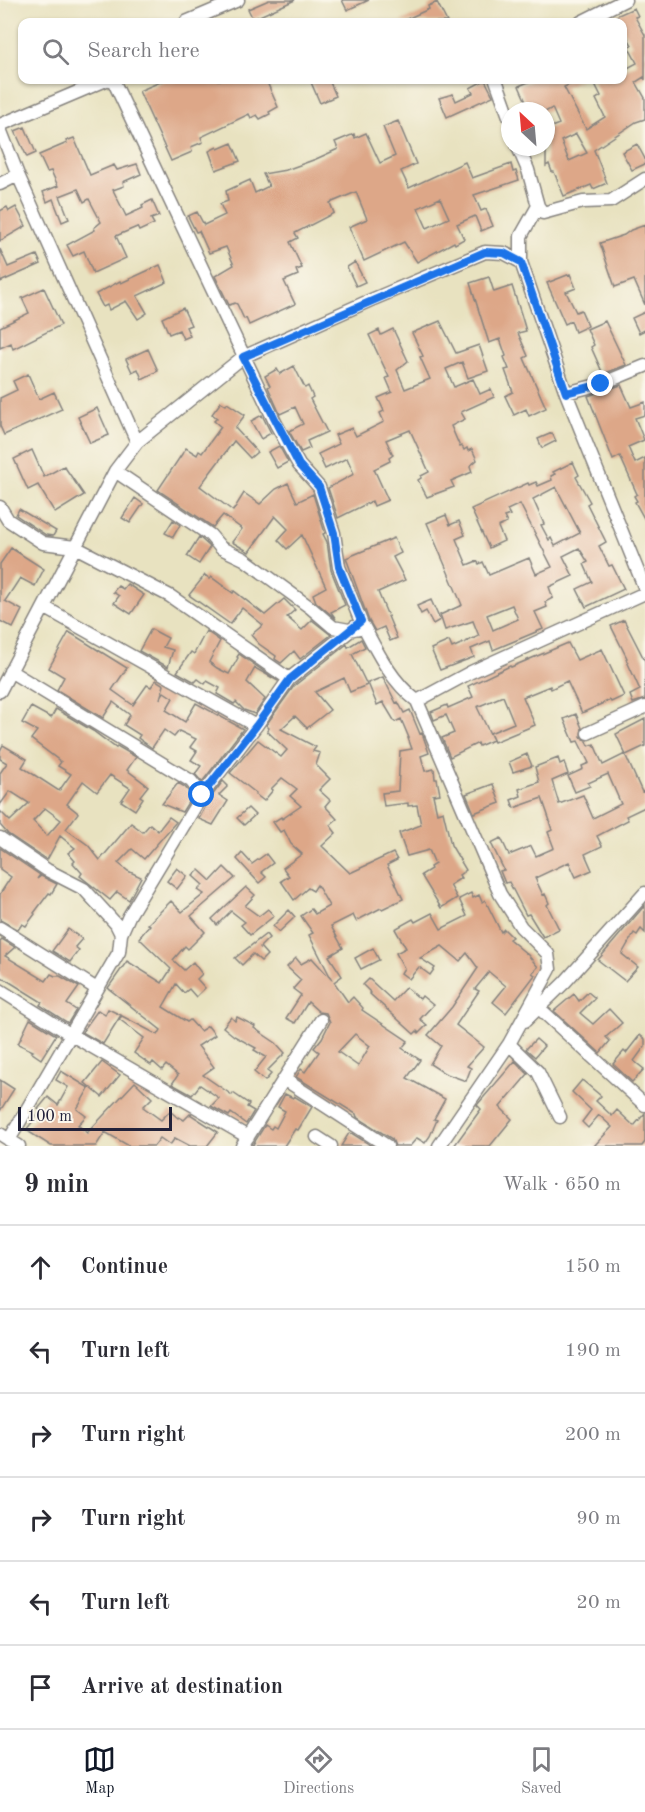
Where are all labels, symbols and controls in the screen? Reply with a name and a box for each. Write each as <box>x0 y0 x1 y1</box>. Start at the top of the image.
search box <box>18 18 627 84</box>
icon: search <box>39 35 72 68</box>
text: Search here <box>87 40 200 62</box>
north arrow <box>501 102 555 156</box>
route end <box>587 370 613 396</box>
route start <box>188 781 214 807</box>
scale bar <box>18 1104 172 1132</box>
text: 100 m <box>27 1109 72 1125</box>
text: 9 min <box>24 1172 89 1198</box>
text: Walk · 650 m <box>502 1175 621 1195</box>
icon: ahead <box>24 1251 57 1284</box>
text: Continue <box>81 1256 168 1278</box>
text: 150 m <box>565 1257 621 1277</box>
icon: left <box>24 1335 57 1368</box>
text: Turn left <box>81 1340 170 1362</box>
text: 190 m <box>565 1341 621 1361</box>
icon: right <box>24 1419 57 1452</box>
text: Turn right <box>81 1424 185 1446</box>
text: 200 m <box>565 1425 621 1445</box>
icon: right <box>24 1503 57 1536</box>
text: Turn right <box>81 1508 185 1530</box>
text: 90 m <box>576 1509 621 1529</box>
icon: left <box>24 1587 57 1620</box>
text: Turn left <box>81 1592 170 1614</box>
text: 20 m <box>576 1593 621 1613</box>
icon: arrive <box>24 1671 57 1704</box>
text: Arrive at destination <box>81 1676 283 1698</box>
tab: Map <box>83 1743 116 1799</box>
tab: Directions <box>283 1743 354 1799</box>
tab: Saved <box>521 1743 562 1799</box>

